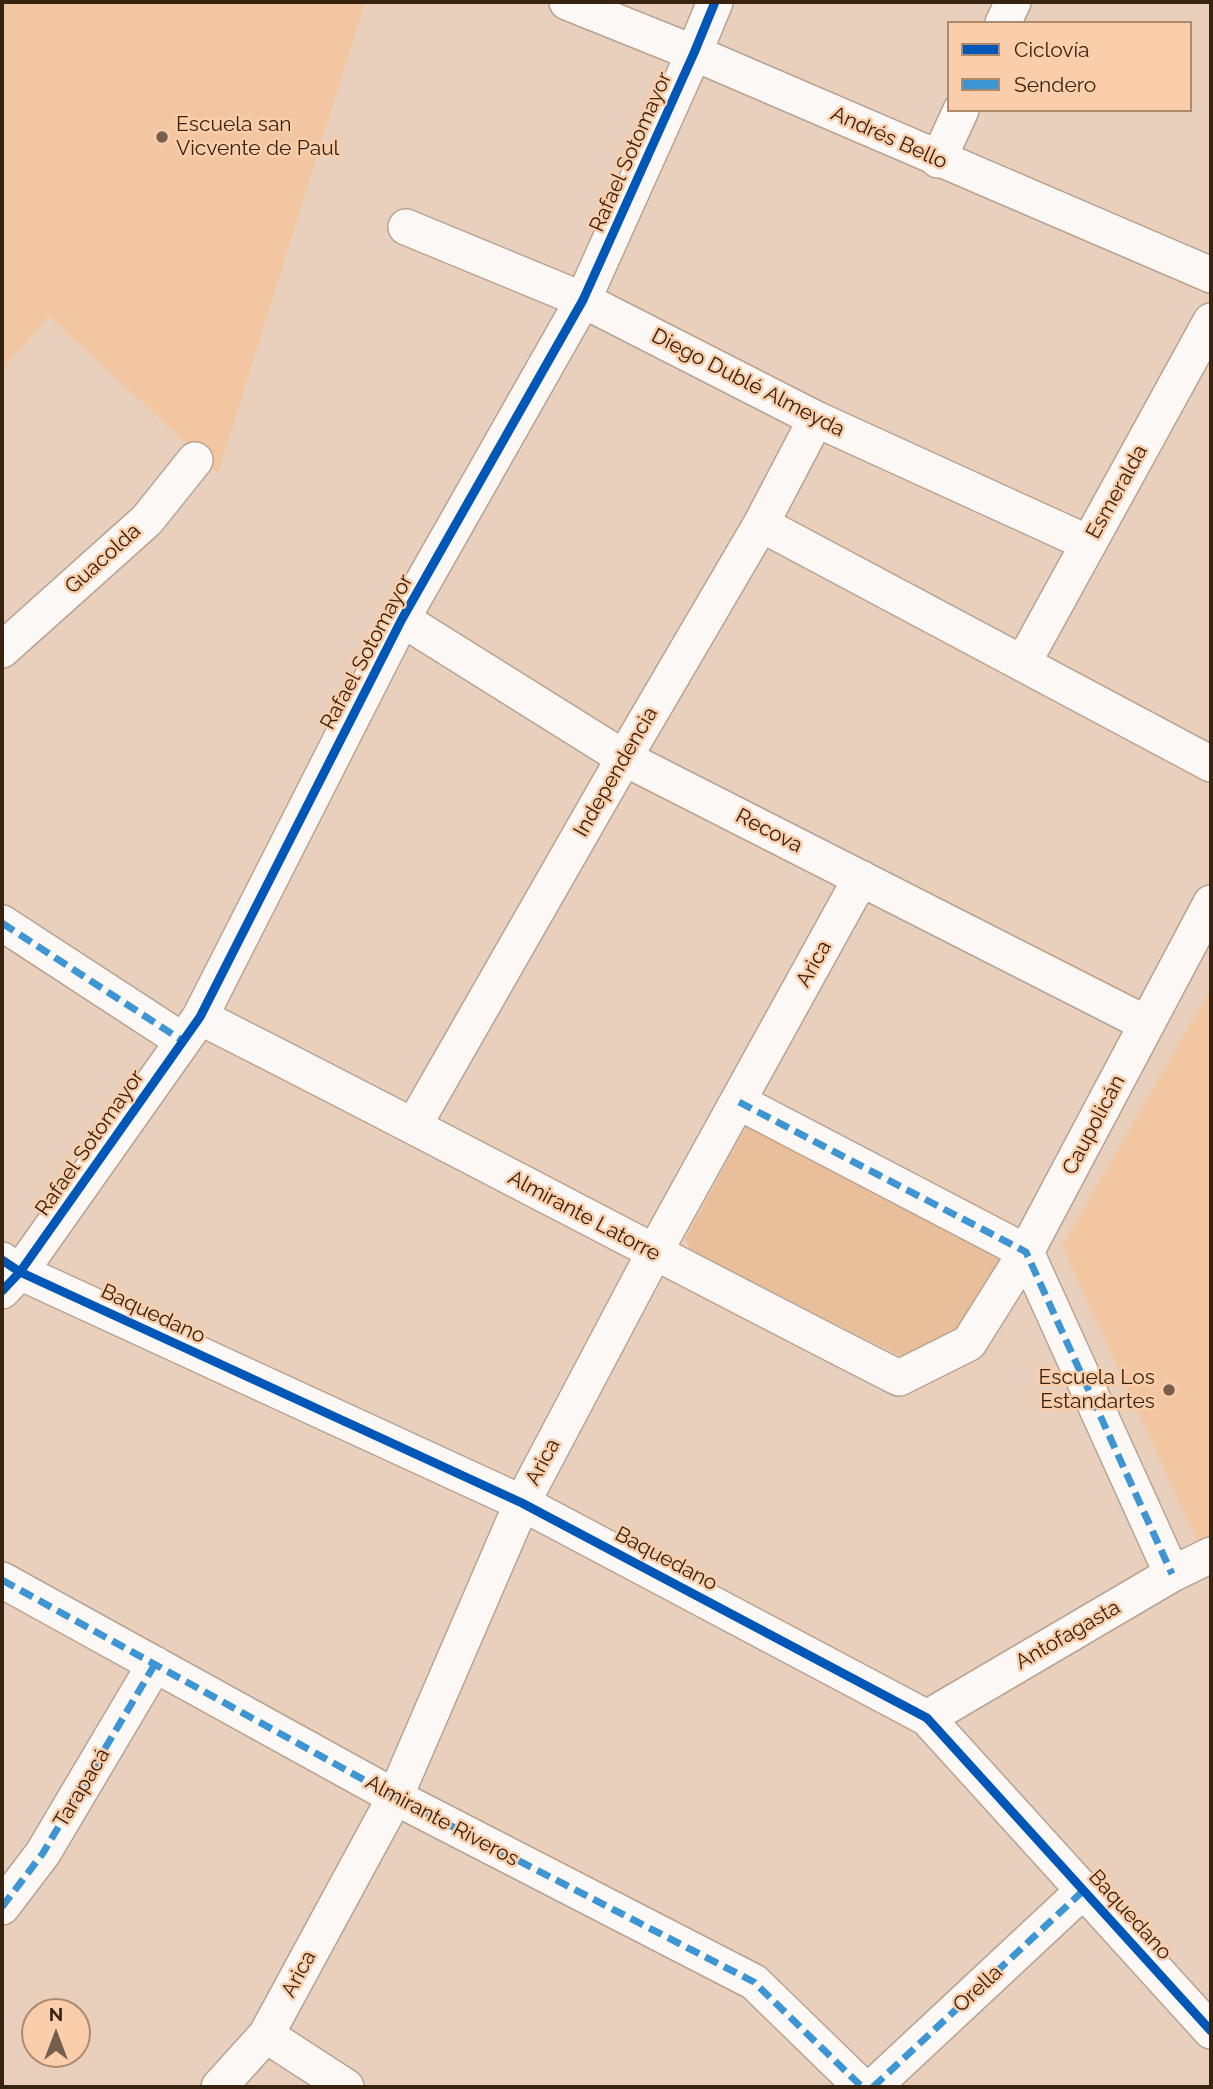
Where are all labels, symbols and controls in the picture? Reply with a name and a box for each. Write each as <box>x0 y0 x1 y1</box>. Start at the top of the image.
legend <box>947 21 1192 112</box>
text: Ciclovía <box>1014 37 1090 62</box>
street label: Rafael Sotomayor <box>584 68 678 236</box>
text: Sendero <box>1014 72 1096 97</box>
street label: Andrés Bello <box>827 101 951 175</box>
place label: Escuela san Vicvente de Paul <box>176 112 339 162</box>
marker: Escuela san Vicvente de Paul <box>154 129 170 145</box>
street label: Diego Dublé Almeyda <box>647 323 849 443</box>
street label: Esmeralda <box>1081 441 1153 543</box>
street label: Guacolda <box>60 518 146 600</box>
street label: Rafael Sotomayor <box>315 570 419 734</box>
street label: Independencia <box>569 703 663 841</box>
street label: Recova <box>731 804 807 858</box>
street label: Arica <box>791 936 837 992</box>
street label: Rafael Sotomayor <box>30 1065 150 1221</box>
street label: Caupolicán <box>1057 1071 1131 1179</box>
street label: Almirante Latorre <box>504 1165 664 1267</box>
street label: Baquedano <box>97 1279 209 1349</box>
place label: Escuela Los Estandartes <box>1039 1365 1155 1415</box>
marker: Escuela Los Estandartes <box>1161 1382 1177 1398</box>
street label: Arica <box>520 1434 566 1490</box>
street label: Baquedano <box>610 1521 722 1597</box>
street label: Antofagasta <box>1011 1595 1125 1675</box>
street label: Tarapacá <box>48 1744 116 1832</box>
street label: Almirante Riveros <box>361 1770 523 1872</box>
street label: Baquedano <box>1083 1865 1177 1965</box>
street label: Arica <box>276 1946 322 2002</box>
street label: Orella <box>948 1960 1008 2018</box>
north arrow <box>21 1998 91 2068</box>
text: N <box>49 2003 63 2025</box>

